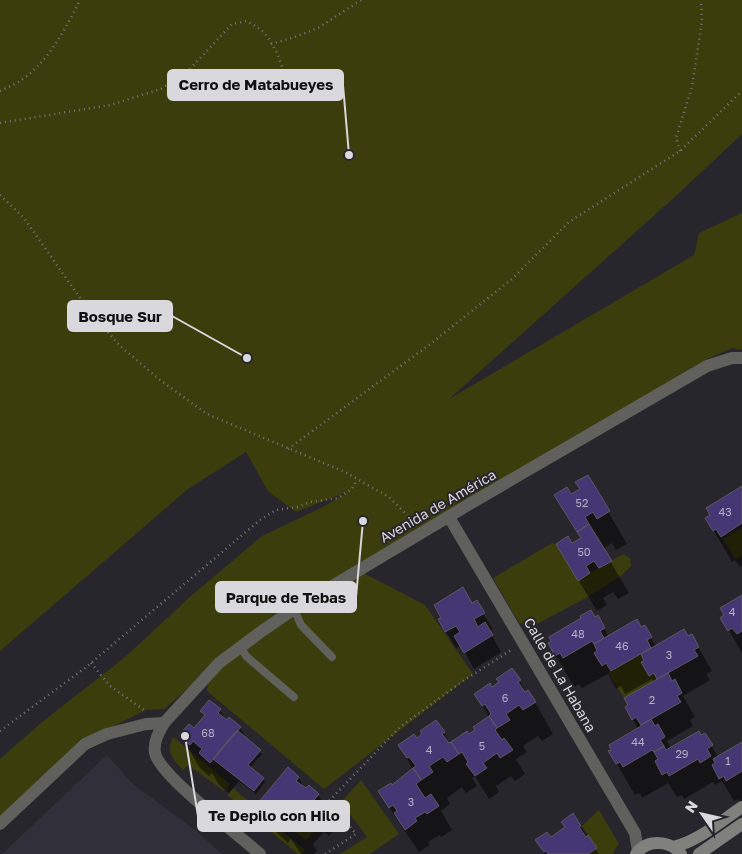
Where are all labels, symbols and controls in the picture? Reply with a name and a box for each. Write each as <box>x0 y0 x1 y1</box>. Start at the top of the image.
callout: Cerro de Matabueyes <box>168 70 343 100</box>
text: Cerro de Matabueyes <box>179 75 333 93</box>
callout: Bosque Sur <box>68 301 172 331</box>
text: Bosque Sur <box>78 307 162 325</box>
street label: Avenida de América <box>377 465 499 546</box>
house number: 52 <box>576 496 588 509</box>
house number: 43 <box>718 505 732 518</box>
house number: 50 <box>577 545 591 558</box>
callout: Parque de Tebas <box>216 582 356 612</box>
text: Parque de Tebas <box>226 588 346 606</box>
house number: 4 <box>729 605 736 618</box>
street label: Calle de La Habana <box>521 615 600 735</box>
house number: 48 <box>571 627 585 640</box>
house number: 46 <box>615 639 629 652</box>
house number: 3 <box>666 648 672 661</box>
house number: 6 <box>502 691 509 704</box>
house number: 2 <box>649 693 655 706</box>
house number: 68 <box>201 726 215 739</box>
house number: 44 <box>631 735 645 748</box>
house number: 5 <box>479 739 485 752</box>
house number: 4 <box>426 743 433 756</box>
house number: 29 <box>675 747 689 760</box>
house number: 1 <box>725 754 731 767</box>
north arrow <box>677 789 727 839</box>
house number: 3 <box>408 795 414 808</box>
text: N <box>681 797 701 816</box>
callout: Te Depilo con Hilo <box>198 801 349 831</box>
text: Te Depilo con Hilo <box>208 806 340 824</box>

